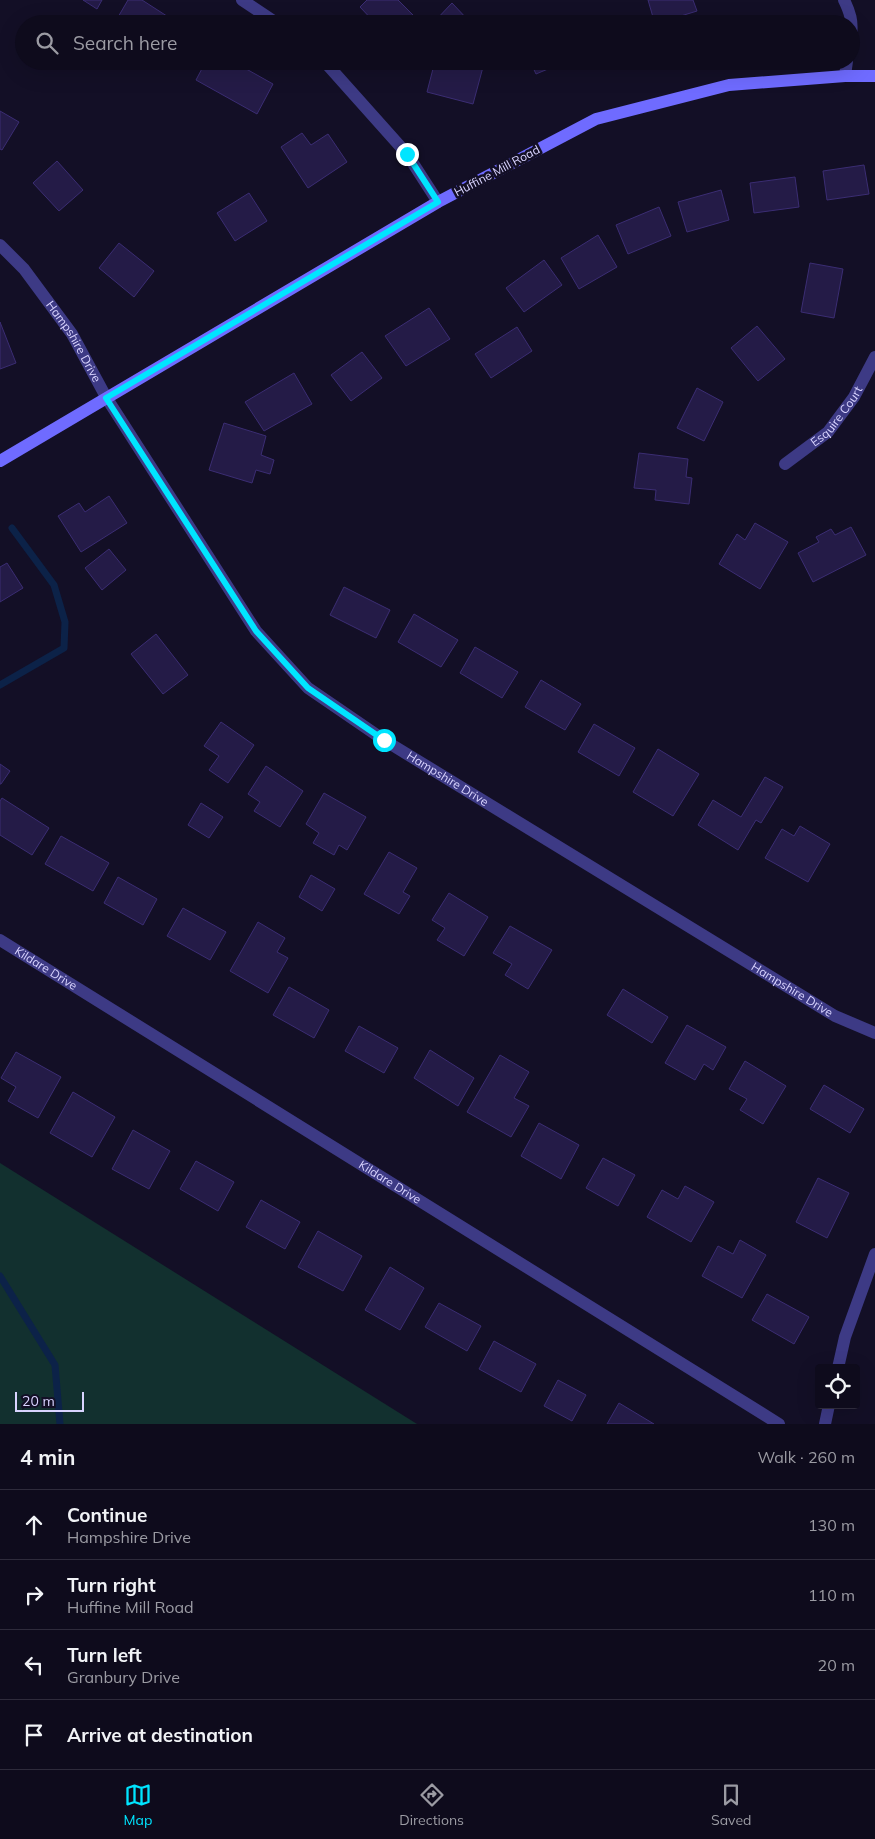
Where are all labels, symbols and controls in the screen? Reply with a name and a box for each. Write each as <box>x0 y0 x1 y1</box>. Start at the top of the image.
search box <box>15 15 860 70</box>
icon: search <box>33 29 61 57</box>
text: Search here <box>73 31 177 55</box>
street label: Huffine Mill Road <box>451 142 542 199</box>
route end <box>396 143 419 166</box>
street label: Hampshire Drive <box>43 298 105 385</box>
street label: Esquire Court <box>807 384 865 449</box>
route start <box>373 729 396 752</box>
street label: Hampshire Drive <box>404 748 491 809</box>
street label: Kildare Drive <box>12 943 80 993</box>
street label: Hampshire Drive <box>749 959 836 1020</box>
street label: Kildare Drive <box>356 1157 424 1207</box>
map controls <box>815 1364 860 1409</box>
button: locate <box>815 1364 860 1409</box>
scale bar <box>15 1389 84 1412</box>
text: 20 m <box>22 1392 55 1410</box>
text: 4 min <box>20 1444 75 1470</box>
text: Walk · 260 m <box>757 1447 855 1467</box>
text: Continue <box>67 1503 147 1527</box>
icon: ahead <box>20 1511 48 1539</box>
text: 130 m <box>808 1515 855 1535</box>
text: Hampshire Drive <box>67 1527 191 1547</box>
text: Turn right <box>67 1573 156 1597</box>
icon: right <box>20 1581 48 1609</box>
text: 110 m <box>808 1585 855 1605</box>
text: Huffine Mill Road <box>67 1597 194 1617</box>
text: Turn left <box>67 1643 142 1667</box>
icon: left <box>20 1651 48 1679</box>
text: 20 m <box>818 1655 855 1675</box>
text: Granbury Drive <box>67 1667 180 1687</box>
icon: arrive <box>20 1721 48 1749</box>
text: Arrive at destination <box>67 1723 253 1747</box>
tab: Map <box>124 1781 152 1829</box>
tab: Directions <box>399 1781 464 1829</box>
tab: Saved <box>711 1781 751 1829</box>

